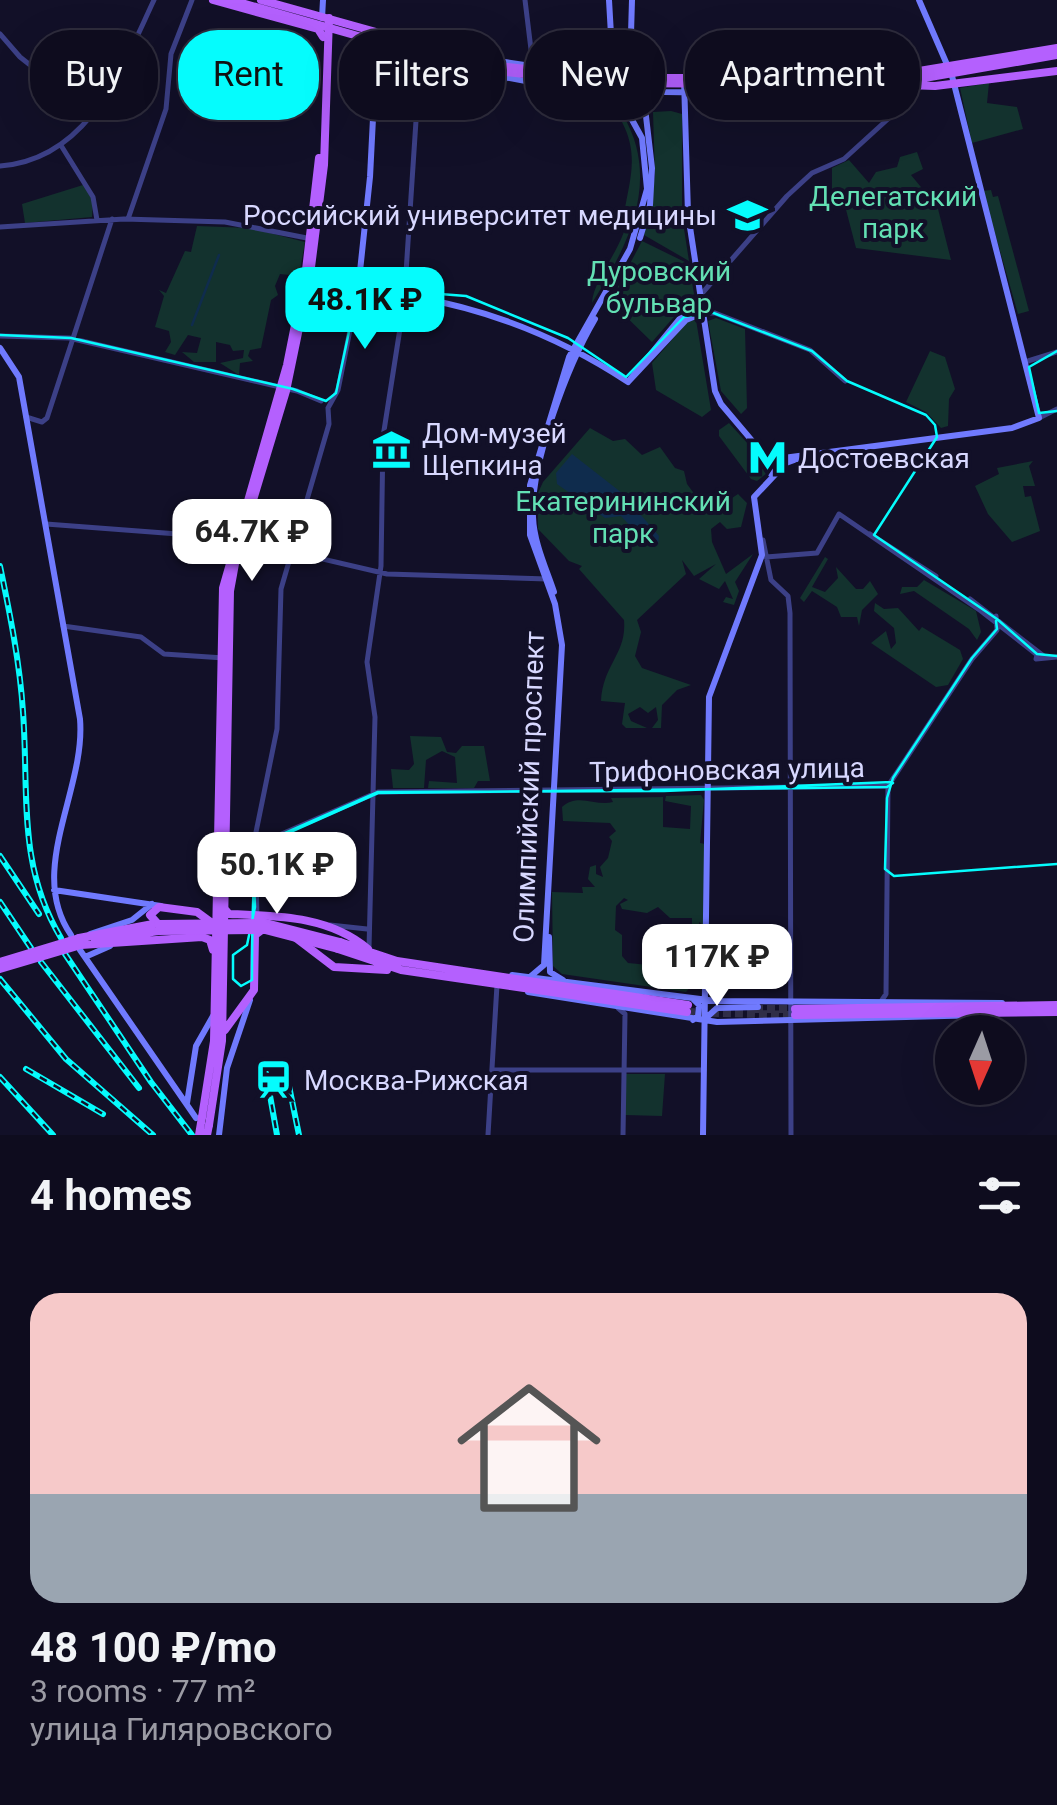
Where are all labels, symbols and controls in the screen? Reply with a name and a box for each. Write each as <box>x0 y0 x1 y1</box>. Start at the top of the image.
chip: Buy <box>30 30 158 120</box>
chip: Rent <box>178 30 319 120</box>
chip: Filters <box>339 30 505 120</box>
chip: New <box>525 30 665 120</box>
chip: Apartment <box>685 30 920 120</box>
park label: Делегатский парк <box>809 180 977 245</box>
school or university icon: Российский университет медицины <box>726 194 768 236</box>
place label: Российский университет медицины <box>243 199 717 232</box>
park label: Дуровский бульвар <box>587 255 731 320</box>
pin: 48.1K ₽ <box>273 267 457 352</box>
text: 48.1K ₽ <box>307 280 423 318</box>
place label: Дом-музей Щепкина <box>422 417 567 482</box>
museum icon: Дом-музей Щепкина <box>371 428 413 470</box>
metro station icon: Достоевская <box>747 437 789 479</box>
place label: Достоевская <box>798 442 970 475</box>
park label: Екатерининский парк <box>515 485 731 550</box>
pin: 64.7K ₽ <box>160 499 344 584</box>
text: 64.7K ₽ <box>194 512 310 550</box>
street label: Олимпийский проспект <box>507 630 551 944</box>
street label: Трифоновская улица <box>589 751 865 789</box>
pin: 50.1K ₽ <box>185 832 369 917</box>
text: 50.1K ₽ <box>219 845 335 883</box>
pin: 117K ₽ <box>636 924 798 1009</box>
text: 117K ₽ <box>664 937 770 975</box>
north arrow <box>935 1015 1025 1105</box>
map controls <box>935 1015 1025 1105</box>
station icon: Москва-Рижская <box>253 1059 295 1101</box>
place label: Москва-Рижская <box>304 1064 529 1097</box>
icon: filters <box>972 1168 1027 1223</box>
text: 4 homes <box>30 1171 192 1220</box>
icon: home <box>439 1358 619 1538</box>
text: 48 100 ₽/mo <box>30 1623 277 1672</box>
text: 3 rooms · 77 m² <box>30 1672 255 1710</box>
text: улица Гиляровского <box>30 1710 333 1748</box>

